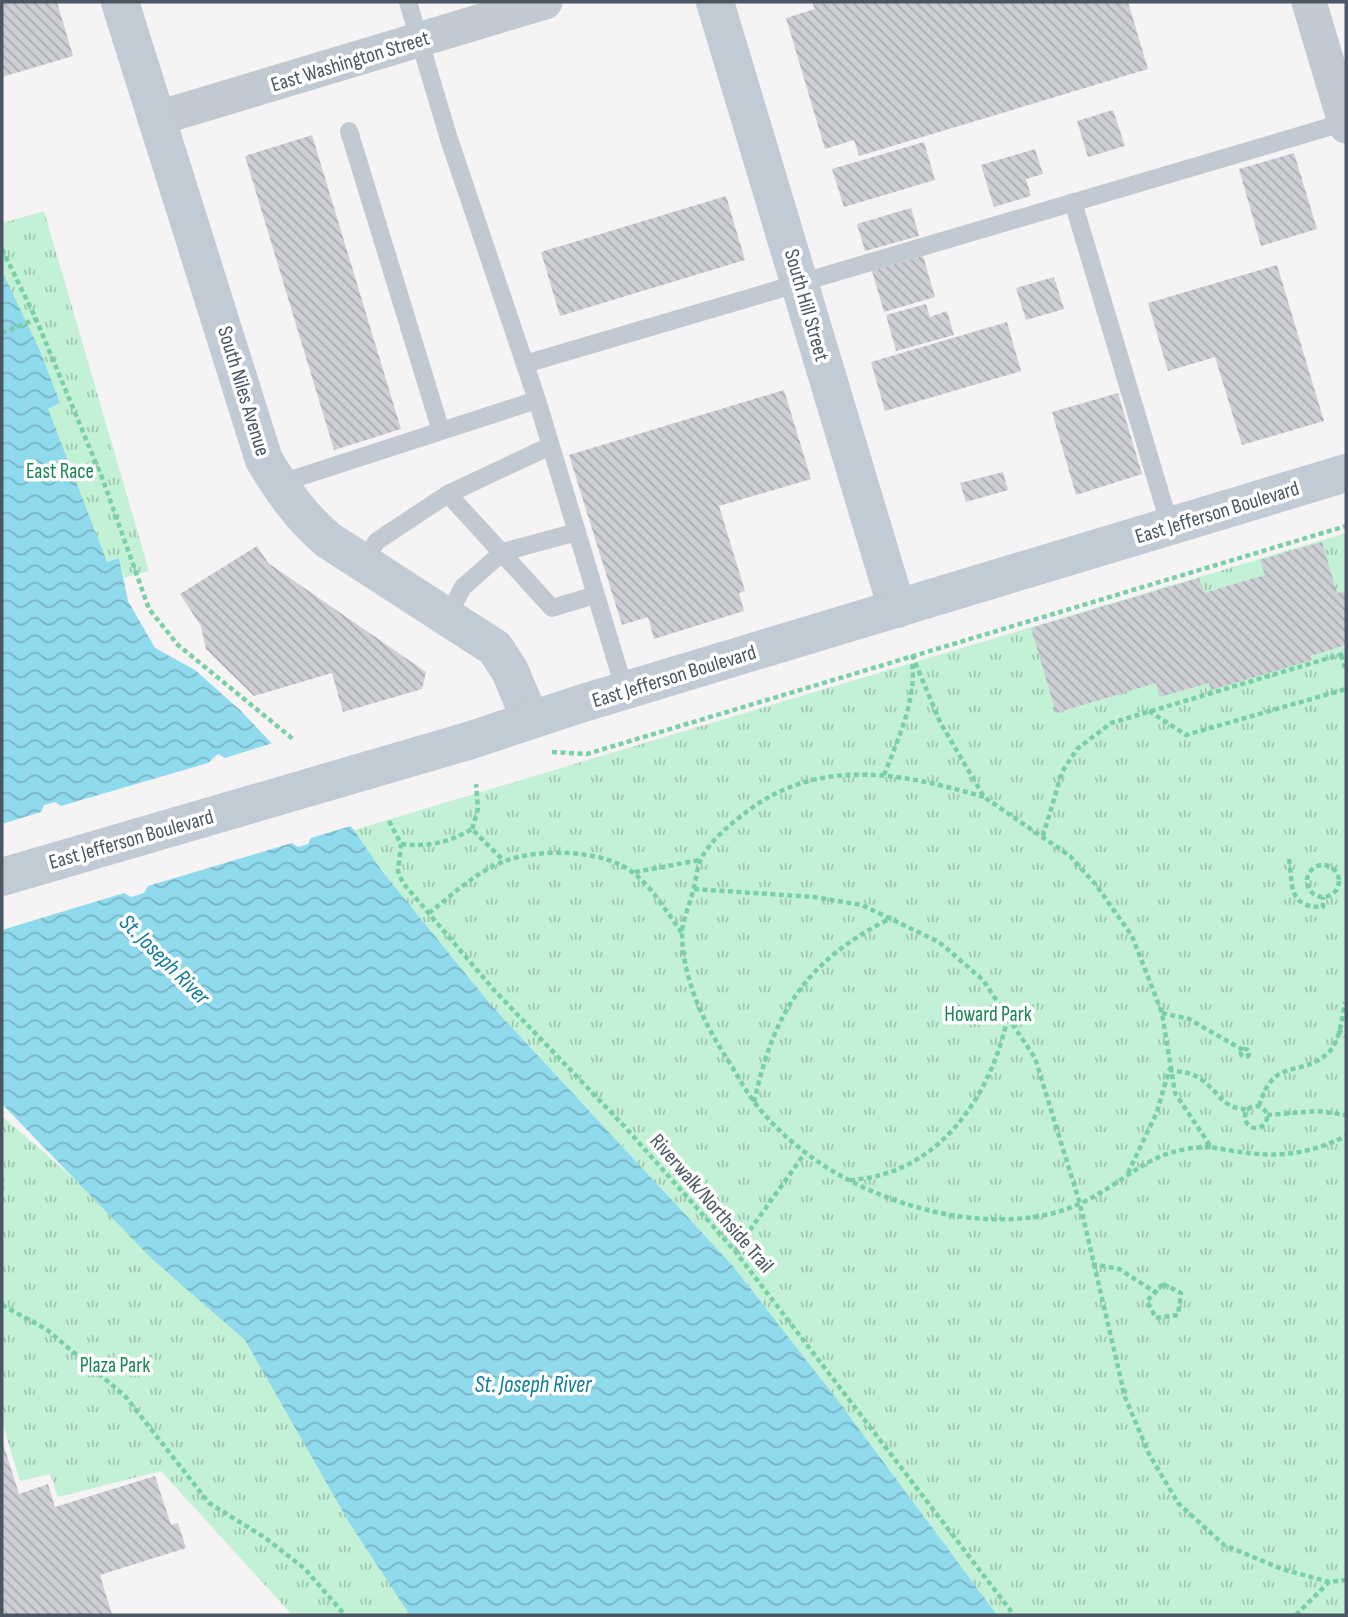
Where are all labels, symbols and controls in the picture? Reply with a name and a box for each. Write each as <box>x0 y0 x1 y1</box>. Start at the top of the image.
street label: East Washington Street <box>268 26 432 97</box>
street label: South Hill Street <box>779 246 834 364</box>
street label: South Niles Avenue <box>212 323 275 459</box>
park label: East Race <box>26 459 94 484</box>
street label: East Jefferson Boulevard <box>1132 476 1302 549</box>
street label: East Jefferson Boulevard <box>589 640 759 713</box>
street label: East Jefferson Boulevard <box>46 804 216 875</box>
water label: St. Joseph River <box>113 909 217 1012</box>
park label: Howard Park <box>944 1002 1032 1027</box>
street label: Riverwalk/Northside Trail <box>645 1129 779 1278</box>
park label: Plaza Park <box>80 1353 150 1378</box>
water label: St. Joseph River <box>475 1371 593 1399</box>

